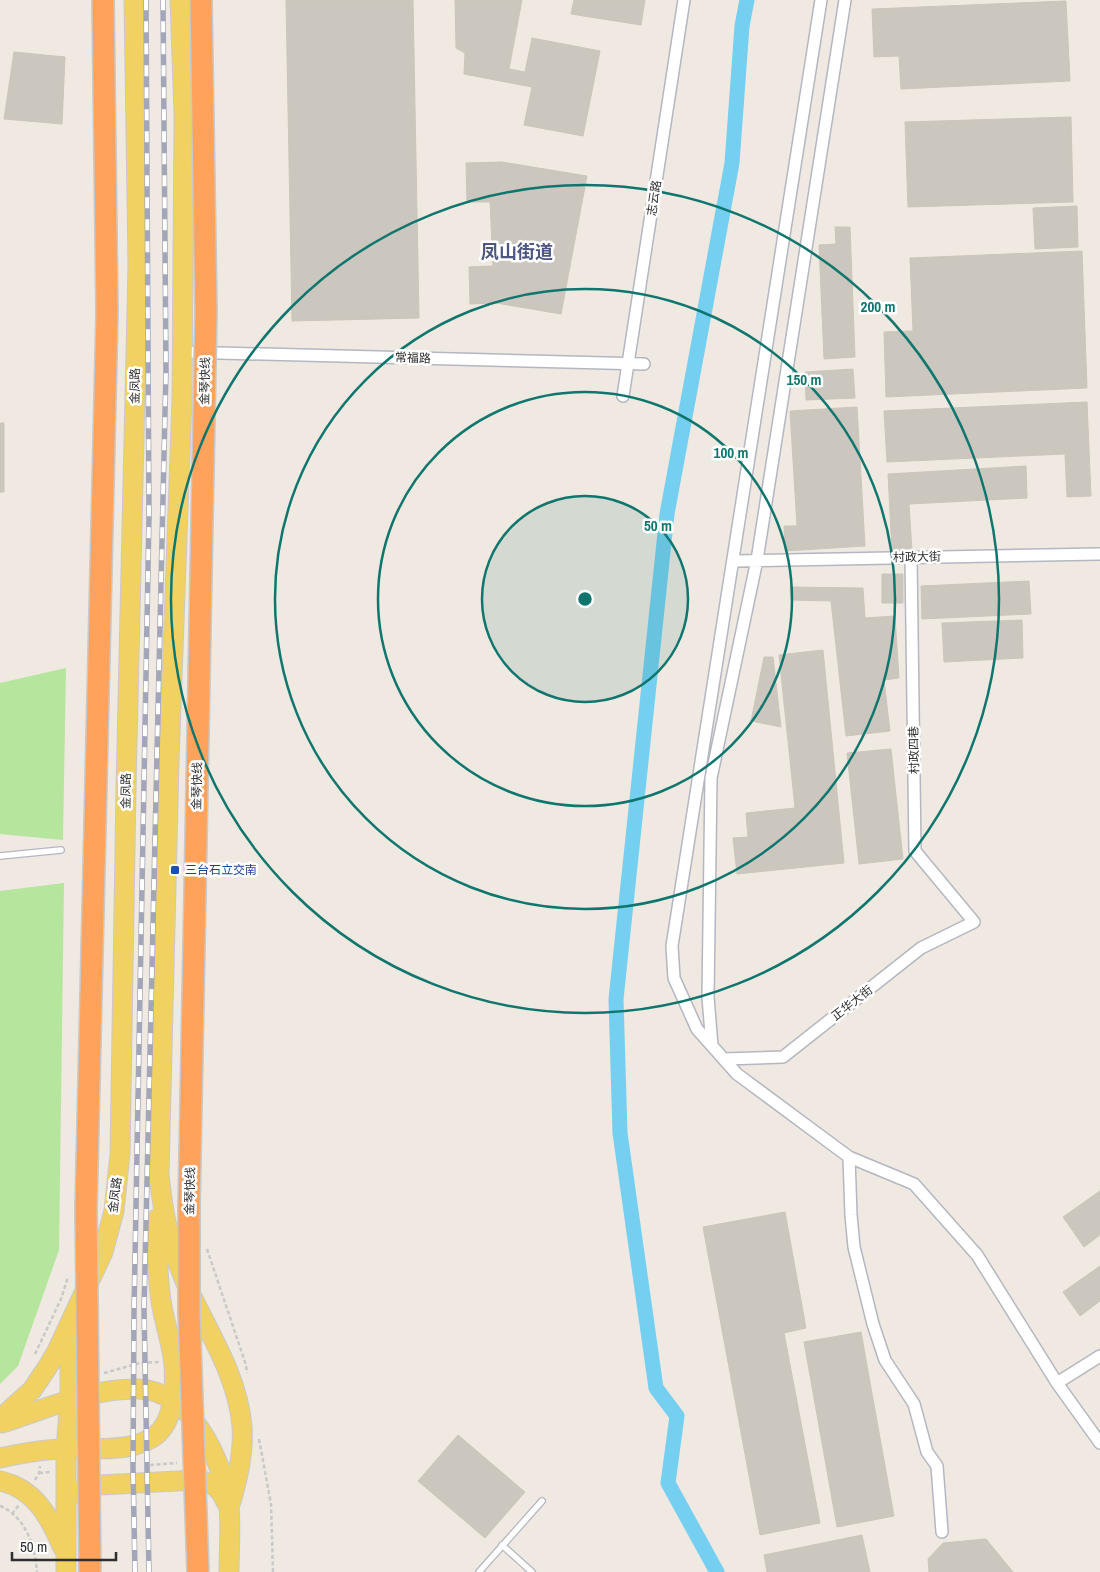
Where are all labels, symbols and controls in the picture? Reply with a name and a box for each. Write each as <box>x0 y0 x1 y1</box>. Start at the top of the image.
street label: 志云路 <box>643 179 665 217</box>
district label: 凤山街道 <box>481 239 553 264</box>
text: 200 m <box>861 296 895 317</box>
street label: 常福路 <box>395 349 431 367</box>
street label: 金琴快线 <box>197 357 213 405</box>
street label: 金凤路 <box>127 368 143 404</box>
text: 150 m <box>787 369 821 390</box>
text: 100 m <box>714 442 748 463</box>
text: 50 m <box>644 515 672 536</box>
street label: 村政大街 <box>893 549 941 565</box>
centre of rings <box>576 590 594 608</box>
street label: 村政四巷 <box>906 726 922 774</box>
street label: 金琴快线 <box>189 762 205 810</box>
street label: 金凤路 <box>118 773 134 809</box>
place label: 三台石立交南 <box>185 862 257 878</box>
marker: 三台石立交南 <box>169 864 181 876</box>
street label: 正华大街 <box>828 982 876 1024</box>
street label: 金琴快线 <box>182 1167 198 1215</box>
street label: 金凤路 <box>105 1176 125 1214</box>
scale bar <box>12 1530 116 1562</box>
text: 50 m <box>20 1536 47 1557</box>

